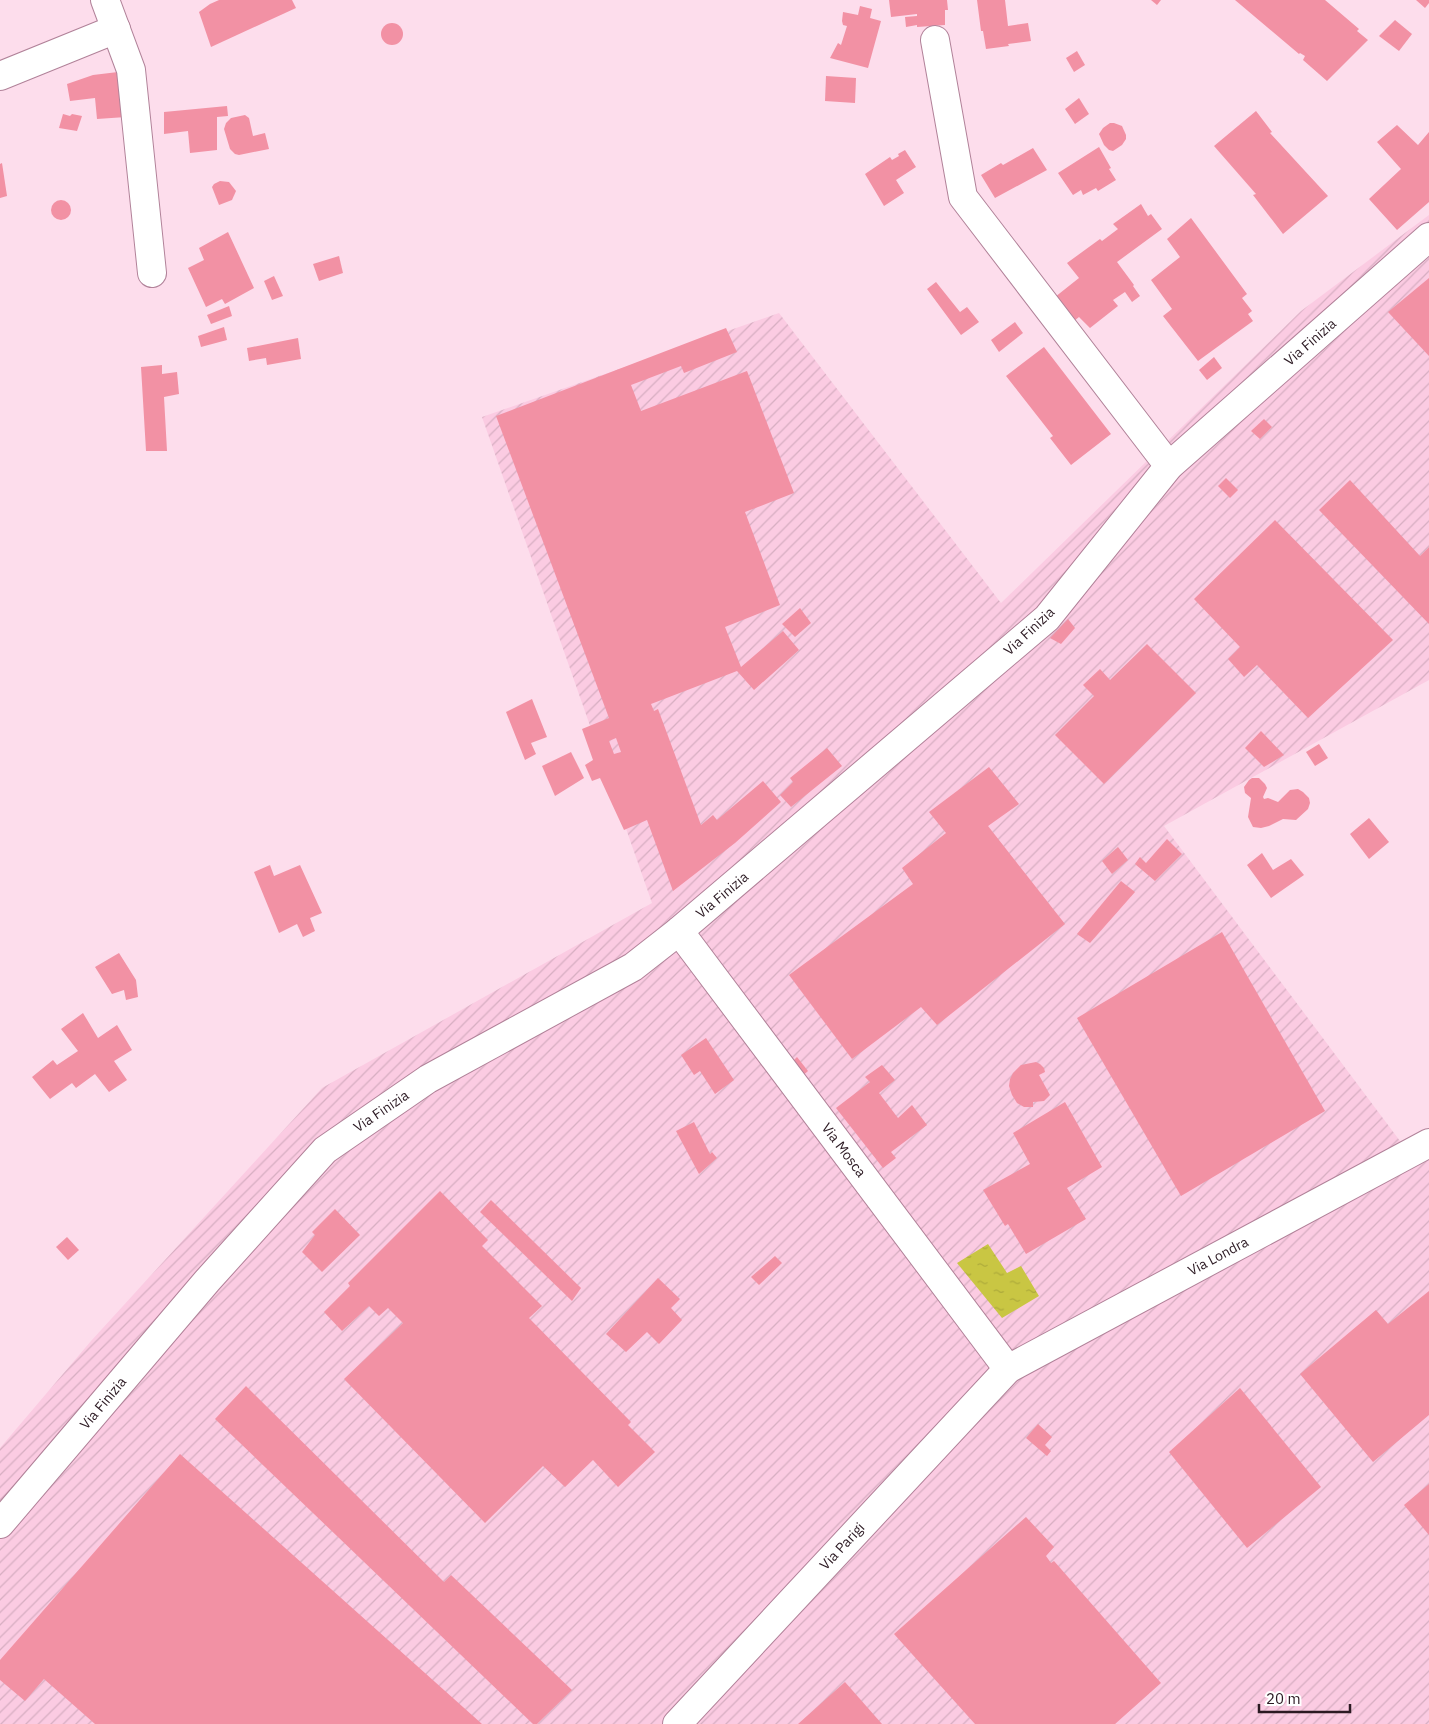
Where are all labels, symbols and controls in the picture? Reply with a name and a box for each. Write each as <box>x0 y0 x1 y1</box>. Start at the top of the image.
street label: Via Finizia <box>1280 314 1340 369</box>
street label: Via Finizia <box>1000 603 1059 659</box>
street label: Via Finizia <box>692 868 752 922</box>
street label: Via Finizia <box>350 1086 413 1136</box>
street label: Via Mosca <box>818 1119 871 1181</box>
street label: Via Londra <box>1185 1232 1252 1279</box>
street label: Via Finizia <box>76 1373 130 1433</box>
street label: Via Parigi <box>816 1519 868 1573</box>
scale bar <box>1259 1682 1350 1714</box>
text: 20 m <box>1266 1689 1301 1708</box>

